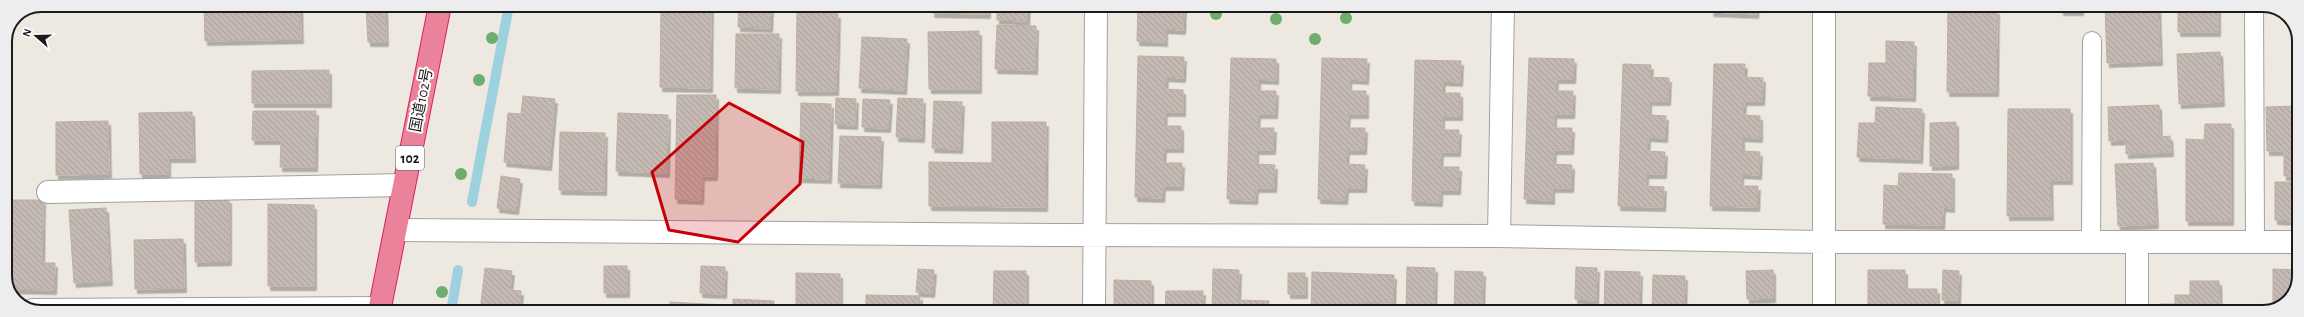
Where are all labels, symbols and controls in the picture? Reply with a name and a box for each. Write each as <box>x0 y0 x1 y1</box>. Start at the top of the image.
north arrow <box>16 16 56 56</box>
text: N <box>21 27 34 38</box>
street label: 国道102号 <box>407 67 435 133</box>
road number: 102 <box>396 146 424 170</box>

